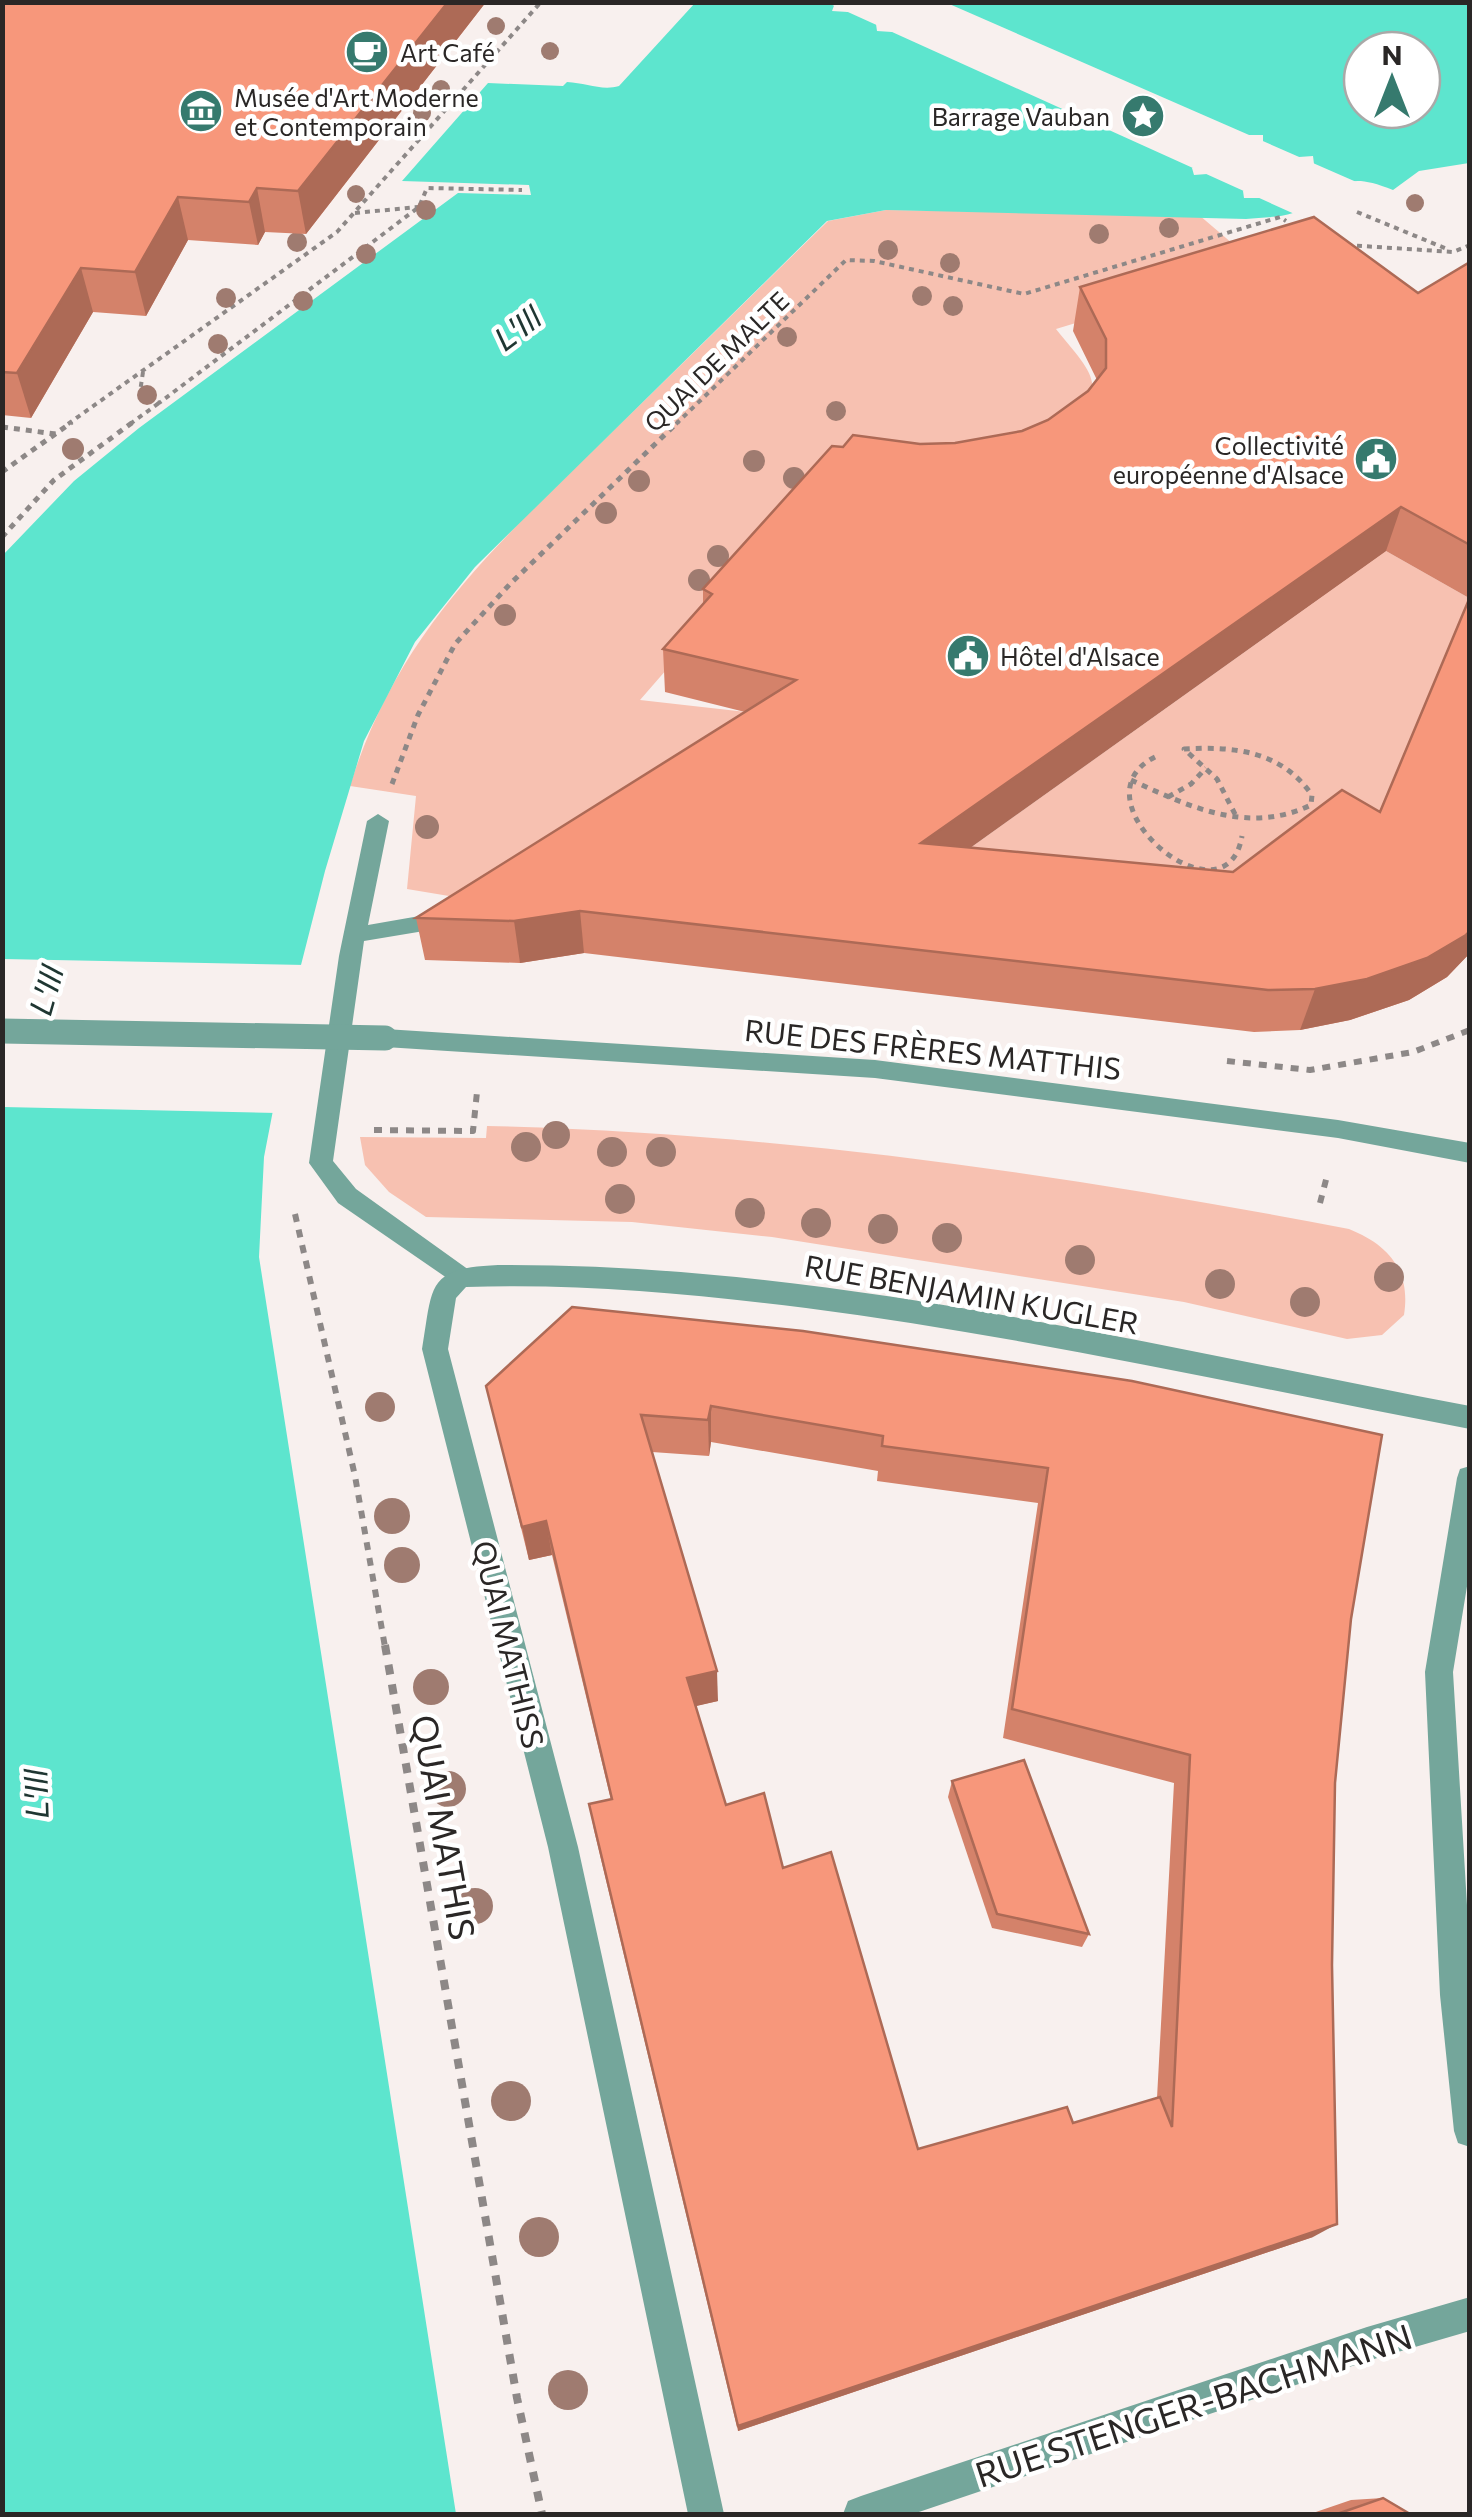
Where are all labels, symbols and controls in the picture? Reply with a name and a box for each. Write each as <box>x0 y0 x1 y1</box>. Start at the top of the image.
cafe icon: Art Café <box>344 29 390 75</box>
north arrow <box>1342 30 1442 130</box>
place label: Art Café <box>400 37 495 67</box>
text: N <box>1382 37 1403 71</box>
place label: Musée d'Art Moderne et Contemporain <box>234 82 479 141</box>
museum icon: Musée d'Art Moderne et Contemporain <box>178 88 224 134</box>
place icon: Barrage Vauban <box>1120 93 1166 139</box>
place label: Barrage Vauban <box>932 101 1110 131</box>
street label: QUAI DE MALTE <box>638 285 794 437</box>
water label: L'Ill <box>485 295 550 358</box>
place label: Collectivité européenne d'Alsace <box>1113 430 1344 489</box>
public building icon: Collectivité européenne d'Alsace <box>1353 436 1399 482</box>
public building icon: Hôtel d'Alsace <box>945 633 991 679</box>
place label: Hôtel d'Alsace <box>1000 641 1160 671</box>
water label: L'Ill <box>19 960 71 1020</box>
street label: RUE DES FRÈRES MATTHIS <box>743 1010 1123 1086</box>
street label: RUE BENJAMIN KUGLER <box>802 1245 1142 1341</box>
street label: QUAI MATHISS <box>466 1536 554 1752</box>
street label: QUAI MATHIS <box>404 1711 486 1943</box>
water label: L'Ill <box>14 1767 56 1820</box>
street label: RUE STENGER-BACHMANN <box>969 2313 1417 2495</box>

